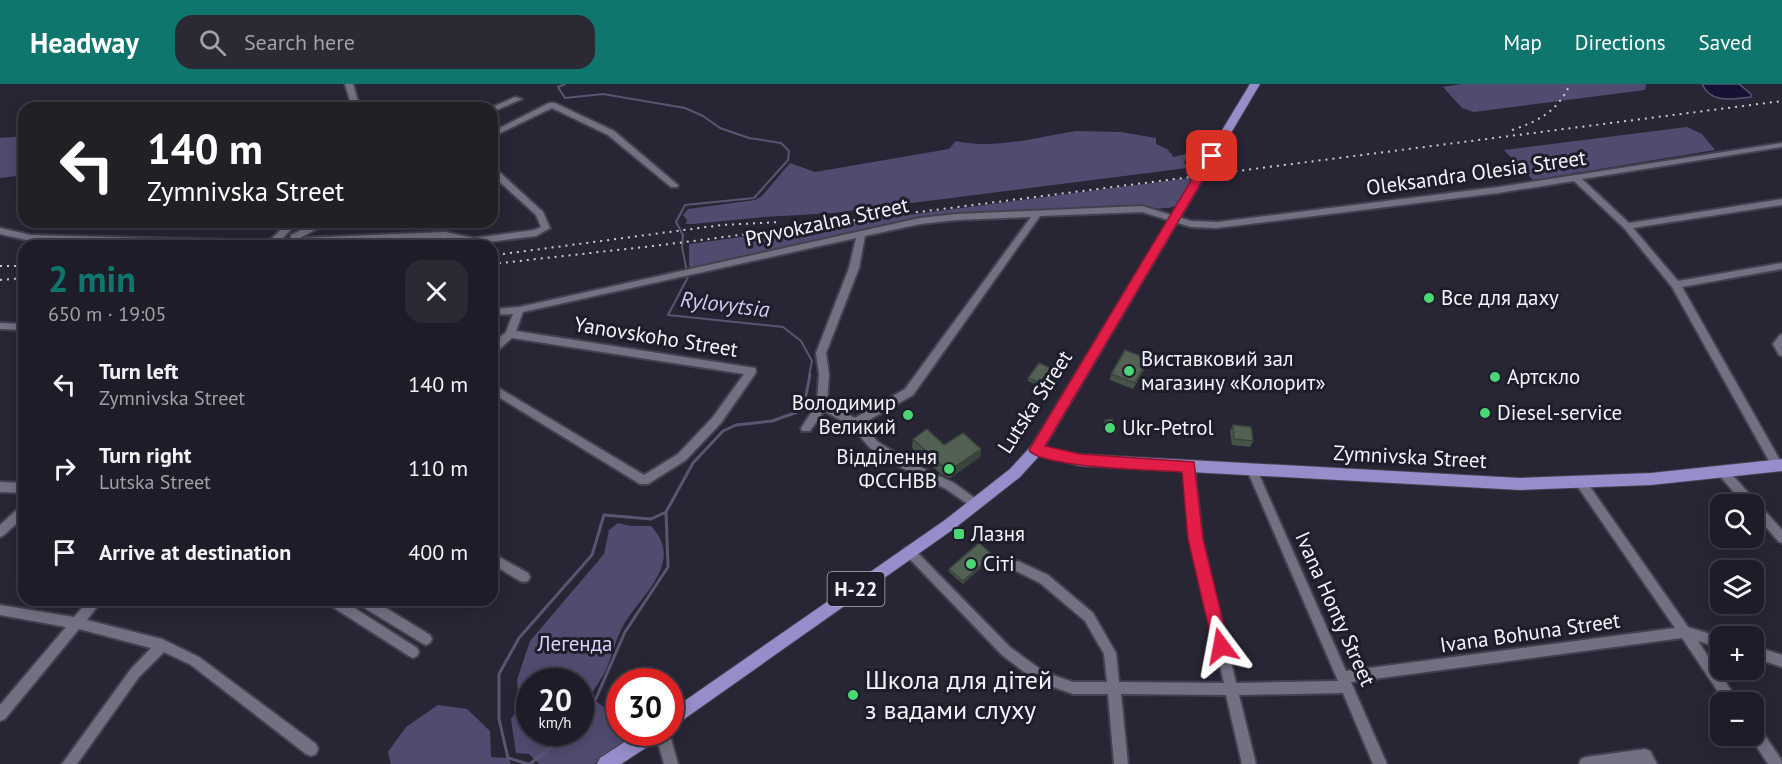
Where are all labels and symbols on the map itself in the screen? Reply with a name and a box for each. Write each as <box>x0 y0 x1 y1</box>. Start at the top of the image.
pin <box>1186 130 1237 181</box>
street label: Oleksandra Olesia Street <box>1364 144 1588 201</box>
street label: Pryvokzalna Street <box>743 191 911 252</box>
place label: Все для даху <box>1441 284 1559 311</box>
water label: Rylovytsia <box>679 285 772 323</box>
marker: Все для даху <box>1422 291 1436 305</box>
street label: Yanovskoho Street <box>572 310 740 363</box>
street label: Lutska Street <box>991 345 1078 458</box>
place label: Виставковий зал магазину «Колорит» <box>1141 345 1325 396</box>
place label: Артскло <box>1507 363 1580 390</box>
marker: Виставковий зал магазину «Колорит» <box>1122 364 1136 378</box>
marker: Артскло <box>1488 370 1502 384</box>
place label: Володимир Великий <box>792 389 896 440</box>
place label: Diesel-service <box>1497 399 1622 426</box>
marker: Diesel-service <box>1478 406 1492 420</box>
marker: Володимир Великий <box>901 408 915 422</box>
place label: Ukr-Petrol <box>1122 414 1214 441</box>
marker: Ukr-Petrol <box>1103 421 1117 435</box>
street label: Zymnivska Street <box>1333 439 1487 474</box>
place label: Відділення ФССНВВ <box>836 443 937 494</box>
marker: Відділення ФССНВВ <box>942 462 956 476</box>
place label: Лазня <box>970 520 1025 547</box>
marker: Лазня <box>952 527 966 541</box>
street label: Ivana Honty Street <box>1289 527 1382 690</box>
place label: Cіті <box>983 550 1015 577</box>
marker: Cіті <box>964 557 978 571</box>
road number: Н-22 <box>828 572 884 606</box>
street label: Ivana Bohuna Street <box>1438 606 1622 659</box>
position arrow <box>1189 614 1253 678</box>
park label: Легенда <box>537 630 612 657</box>
place label: Школа для дітей з вадами слуху <box>865 663 1052 726</box>
speed limit sign: 30 <box>606 668 684 746</box>
marker: Школа для дітей з вадами слуху <box>846 688 860 702</box>

